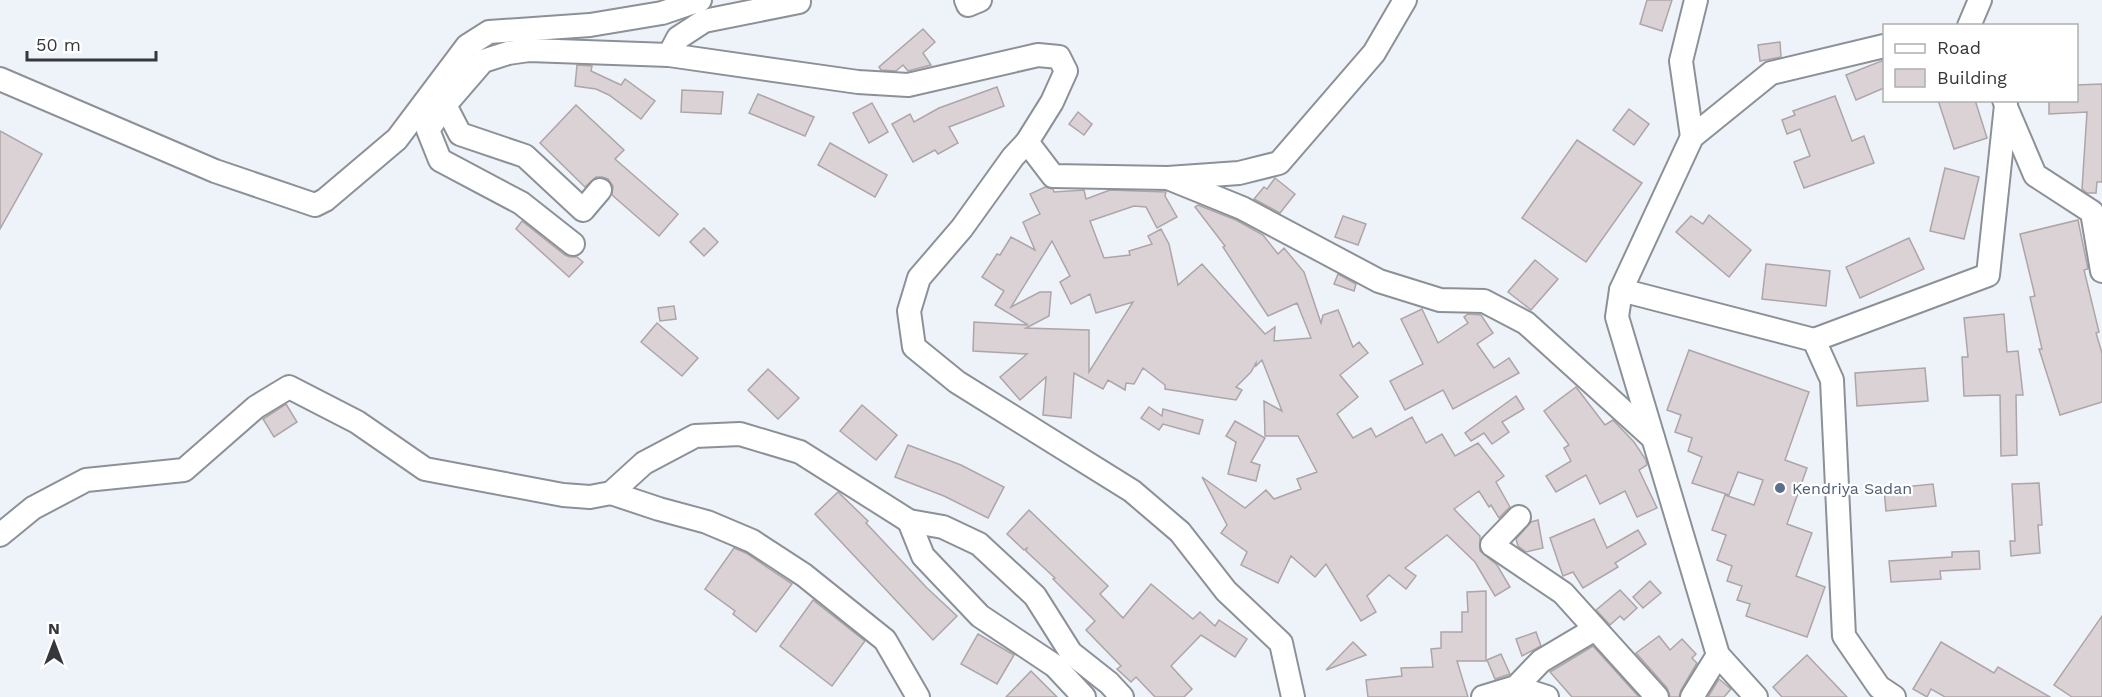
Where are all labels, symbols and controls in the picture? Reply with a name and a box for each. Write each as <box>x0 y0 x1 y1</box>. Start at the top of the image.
scale bar <box>27 24 156 62</box>
legend <box>1883 24 2078 102</box>
text: 50 m <box>36 34 81 55</box>
text: Road <box>1937 37 1981 58</box>
text: Building <box>1937 67 2007 88</box>
place label: Kendriya Sadan <box>1792 479 1912 498</box>
marker: Kendriya Sadan <box>1773 481 1787 495</box>
north arrow <box>24 613 84 673</box>
text: N <box>48 619 60 638</box>

